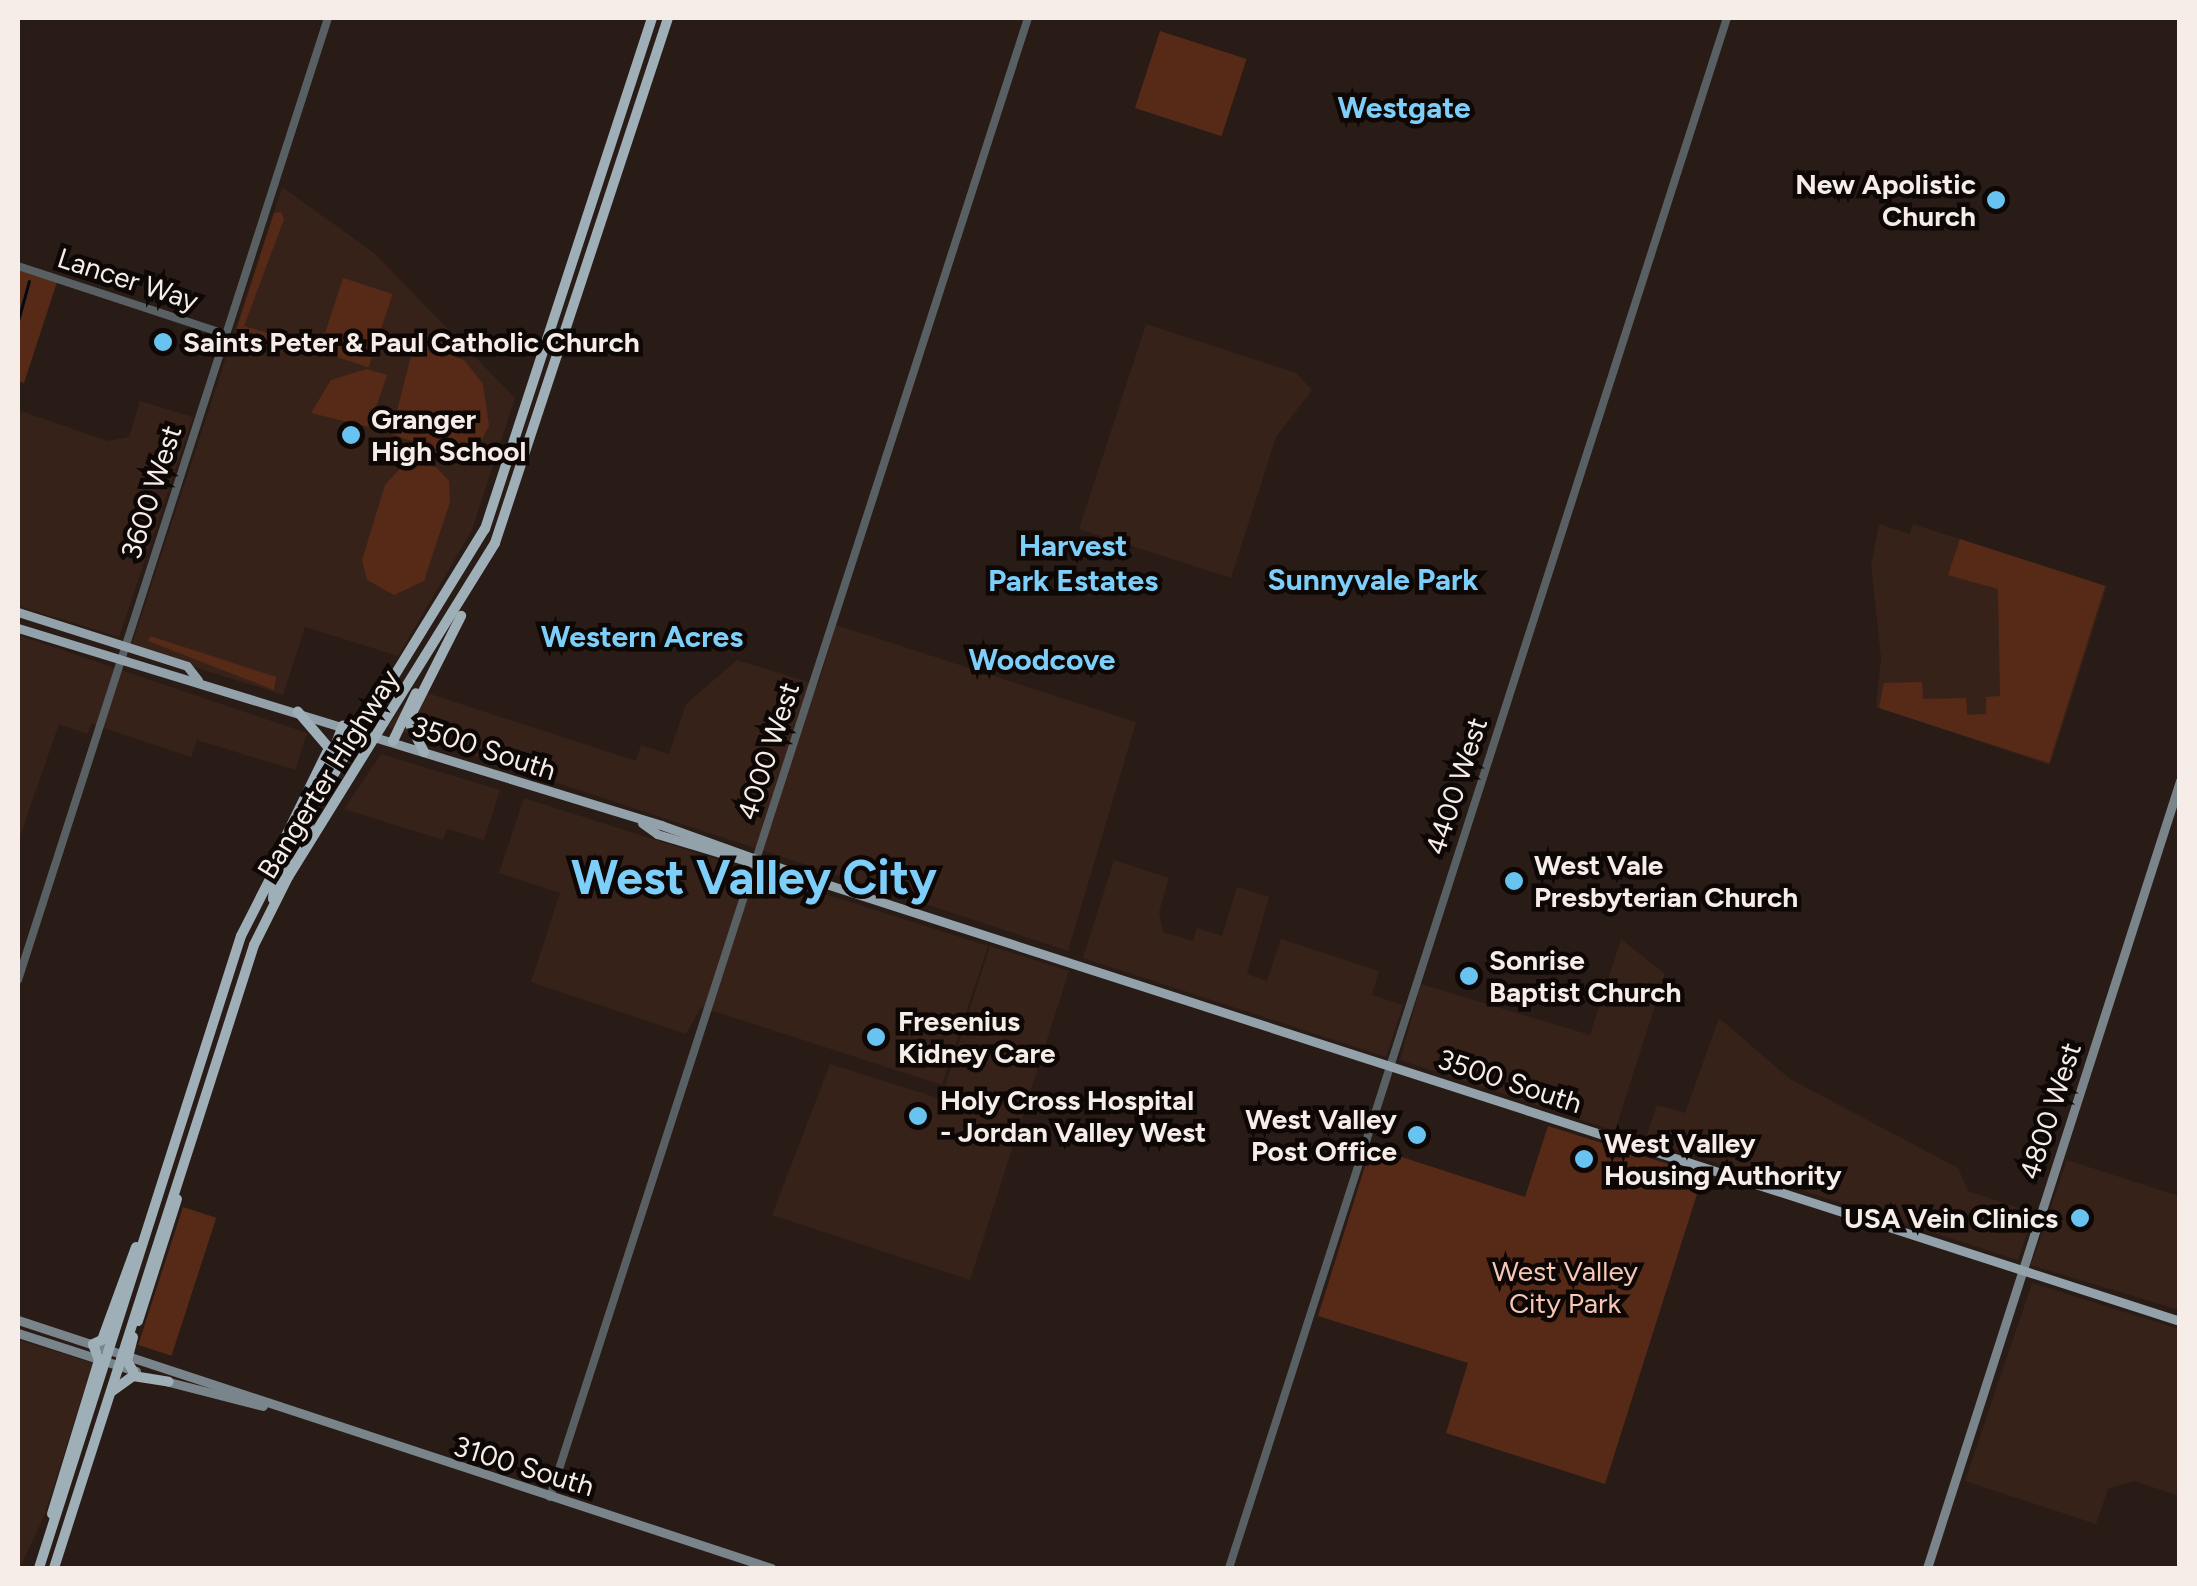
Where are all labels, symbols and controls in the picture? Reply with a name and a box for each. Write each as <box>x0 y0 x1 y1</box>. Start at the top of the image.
district label: Westgate <box>1337 90 1471 126</box>
place label: New Apolistic Church <box>1795 167 1976 233</box>
marker: New Apolistic Church <box>1985 189 2007 211</box>
street label: Lancer Way <box>53 240 203 318</box>
place label: Saints Peter & Paul Catholic Church <box>183 325 640 359</box>
marker: Saints Peter & Paul Catholic Church <box>152 331 174 353</box>
place label: Granger High School <box>371 402 526 468</box>
street label: 3600 West <box>114 421 188 563</box>
marker: Granger High School <box>340 424 362 446</box>
district label: Harvest Park Estates <box>988 528 1158 598</box>
district label: Sunnyvale Park <box>1268 562 1478 598</box>
district label: Western Acres <box>541 619 743 655</box>
district label: Woodcove <box>969 642 1115 678</box>
street label: Bangerter Highway <box>250 663 406 885</box>
street label: 4000 West <box>730 678 806 824</box>
street label: 3500 South <box>408 709 560 787</box>
street label: 4400 West <box>1418 713 1494 859</box>
place label: West Vale Presbyterian Church <box>1534 848 1798 914</box>
district label: West Valley City <box>571 849 937 907</box>
marker: West Vale Presbyterian Church <box>1503 870 1525 892</box>
place label: Sonrise Baptist Church <box>1489 943 1681 1009</box>
marker: Sonrise Baptist Church <box>1458 965 1480 987</box>
place label: Fresenius Kidney Care <box>898 1004 1056 1070</box>
marker: Fresenius Kidney Care <box>863 1024 889 1050</box>
street label: 4800 West <box>2012 1038 2088 1184</box>
street label: 3500 South <box>1434 1042 1586 1120</box>
place label: Holy Cross Hospital - Jordan Valley West <box>940 1083 1206 1149</box>
place label: West Valley Post Office <box>1245 1102 1397 1168</box>
marker: Holy Cross Hospital - Jordan Valley West <box>905 1103 931 1129</box>
marker: West Valley Post Office <box>1406 1124 1428 1146</box>
place label: West Valley Housing Authority <box>1604 1126 1842 1192</box>
marker: West Valley Housing Authority <box>1573 1148 1595 1170</box>
place label: USA Vein Clinics <box>1844 1201 2058 1235</box>
marker: USA Vein Clinics <box>2067 1205 2093 1231</box>
park label: West Valley City Park <box>1492 1254 1638 1320</box>
street label: 3100 South <box>450 1429 598 1503</box>

